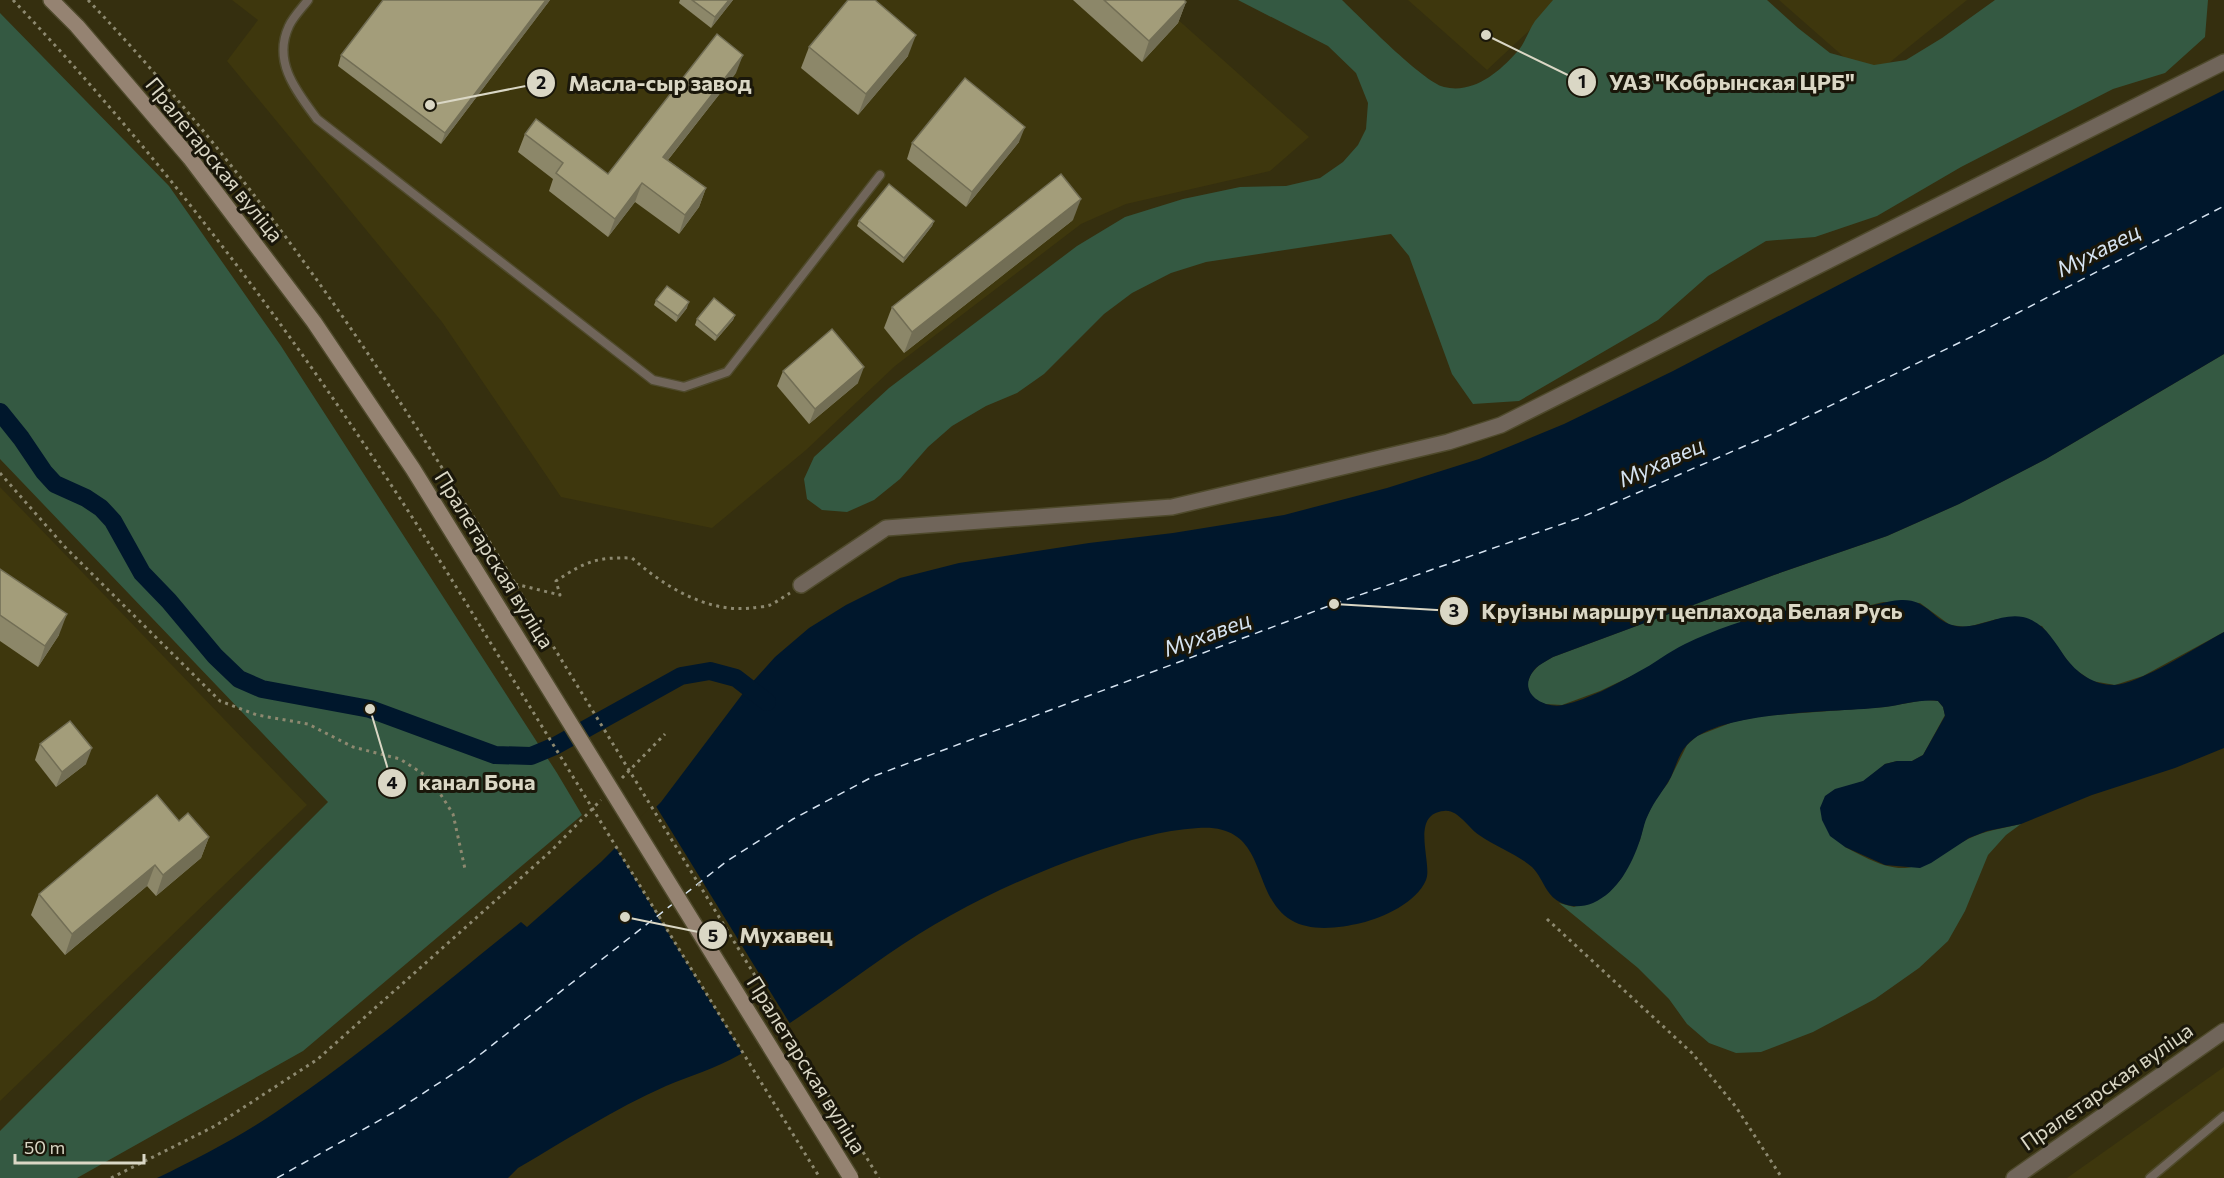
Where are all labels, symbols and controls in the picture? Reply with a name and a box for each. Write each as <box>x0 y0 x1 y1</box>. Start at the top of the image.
callout: УАЗ "Кобрынская ЦРБ" <box>1567 62 1867 102</box>
callout: Масла-сыр завод <box>526 63 763 103</box>
text: УАЗ "Кобрынская ЦРБ" <box>1609 68 1855 95</box>
text: Масла-сыр завод <box>569 69 752 96</box>
text: 1 <box>1578 70 1586 92</box>
text: 2 <box>536 71 546 93</box>
street label: Пралетарская вуліца <box>141 72 289 246</box>
water label: Мухавец <box>2051 217 2144 282</box>
water label: Мухавец <box>1614 431 1708 492</box>
street label: Пралетарская вуліца <box>430 466 560 653</box>
callout: Круізны маршрут цеплахода Белая Русь <box>1439 591 1915 631</box>
text: Круізны маршрут цеплахода Белая Русь <box>1481 597 1903 624</box>
text: 3 <box>1449 599 1459 621</box>
water label: Мухавец <box>1160 605 1254 662</box>
callout: канал Бона <box>377 763 548 803</box>
text: канал Бона <box>418 768 536 795</box>
text: 4 <box>386 771 398 793</box>
callout: Мухавец <box>698 915 845 955</box>
text: Мухавец <box>739 921 833 948</box>
text: 5 <box>708 924 718 946</box>
street label: Пралетарская вуліца <box>742 971 872 1158</box>
street label: Пралетарская вуліца <box>2015 1017 2197 1155</box>
scale bar <box>15 1127 144 1165</box>
text: 50 m <box>24 1136 65 1158</box>

